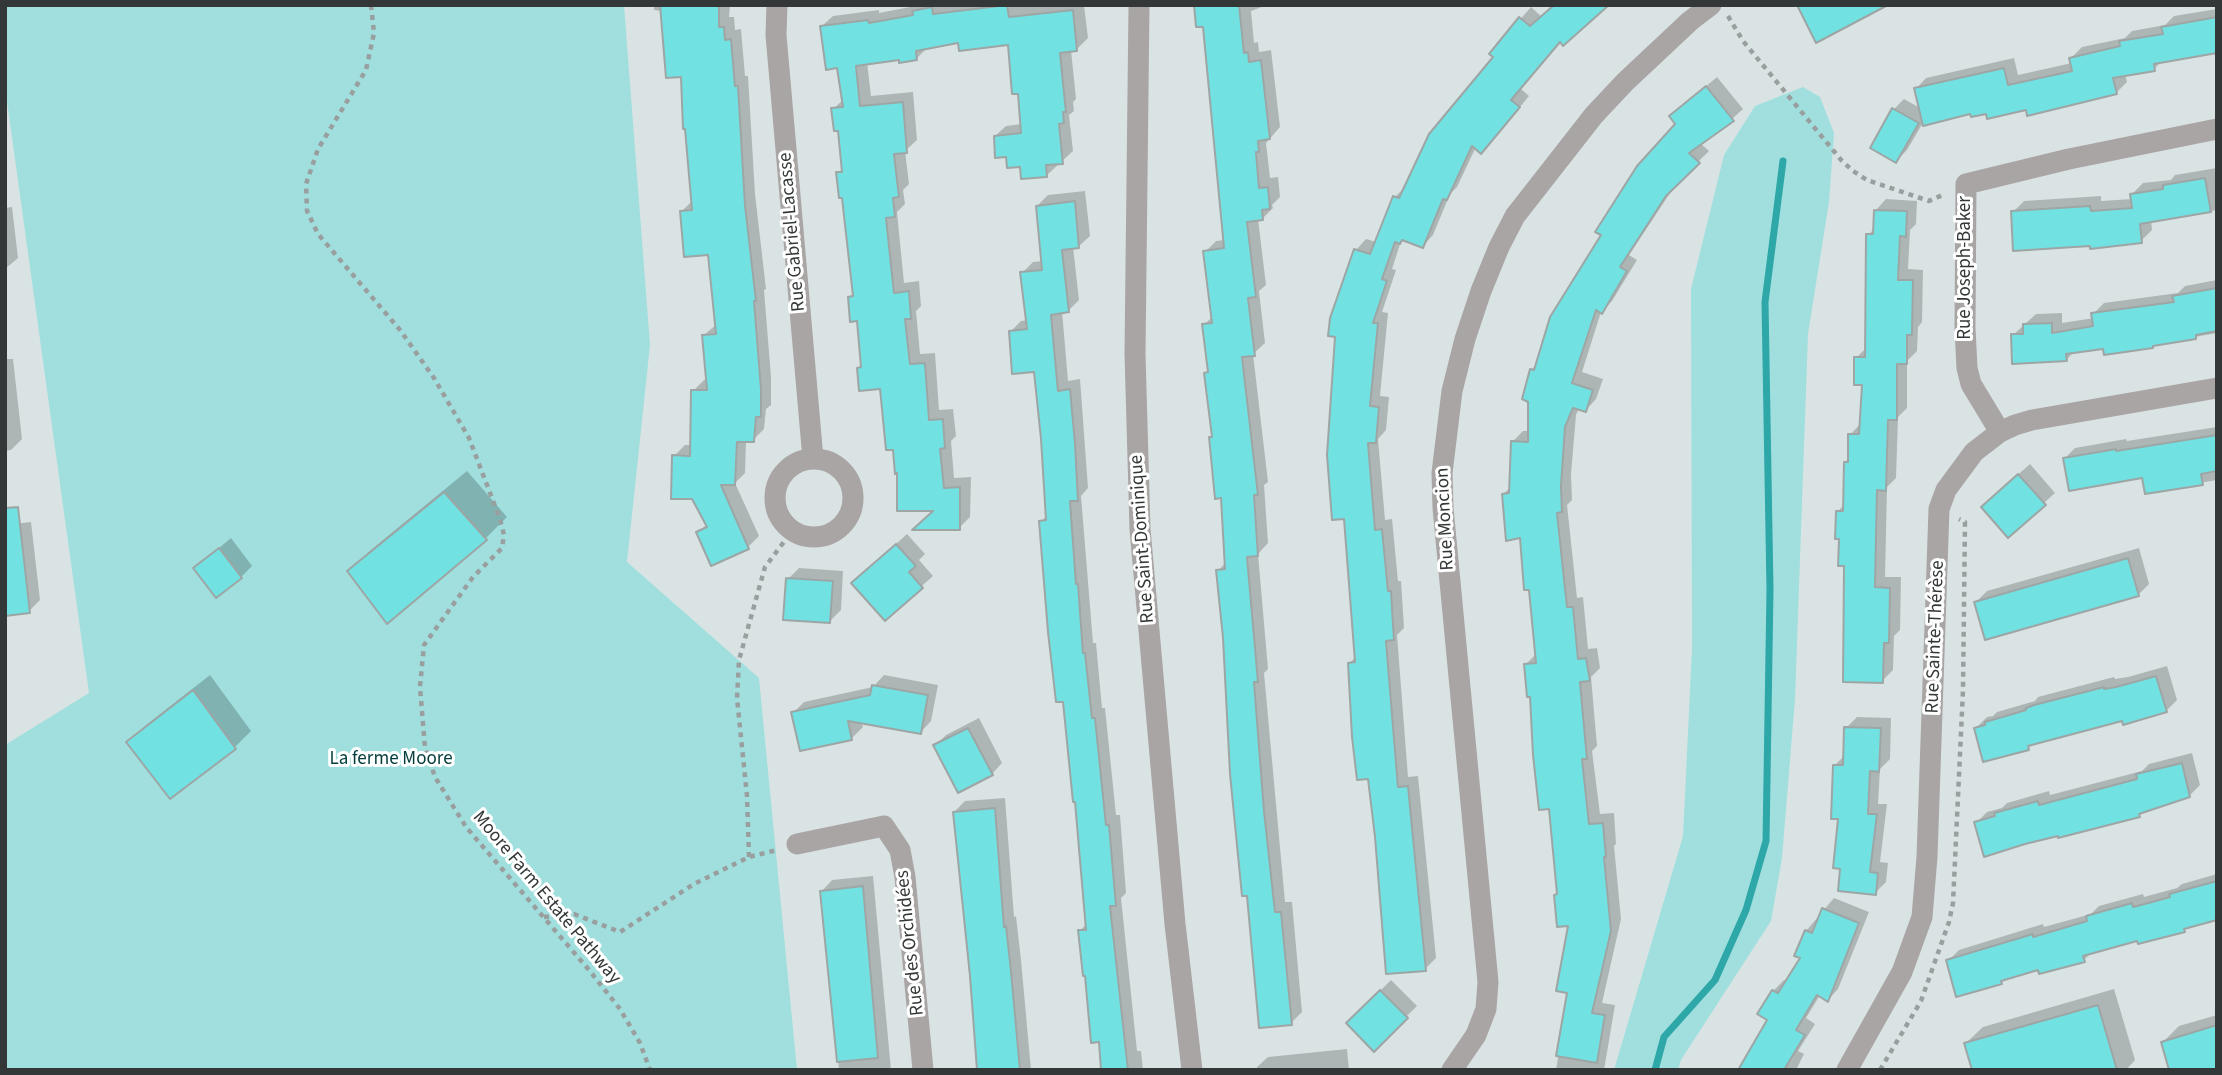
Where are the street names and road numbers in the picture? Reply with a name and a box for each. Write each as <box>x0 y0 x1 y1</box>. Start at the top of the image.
street label: Rue Gabriel-Lacasse <box>775 151 811 313</box>
street label: Rue Joseph-Baker <box>1955 196 1977 340</box>
street label: Rue Saint-Dominique <box>1126 454 1160 624</box>
street label: Rue Moncion <box>1432 467 1460 571</box>
street label: Rue Sainte-Thérèse <box>1922 560 1950 714</box>
street label: Moore Farm Estate Pathway <box>467 807 625 989</box>
street label: Rue des Orchidées <box>892 869 930 1017</box>

